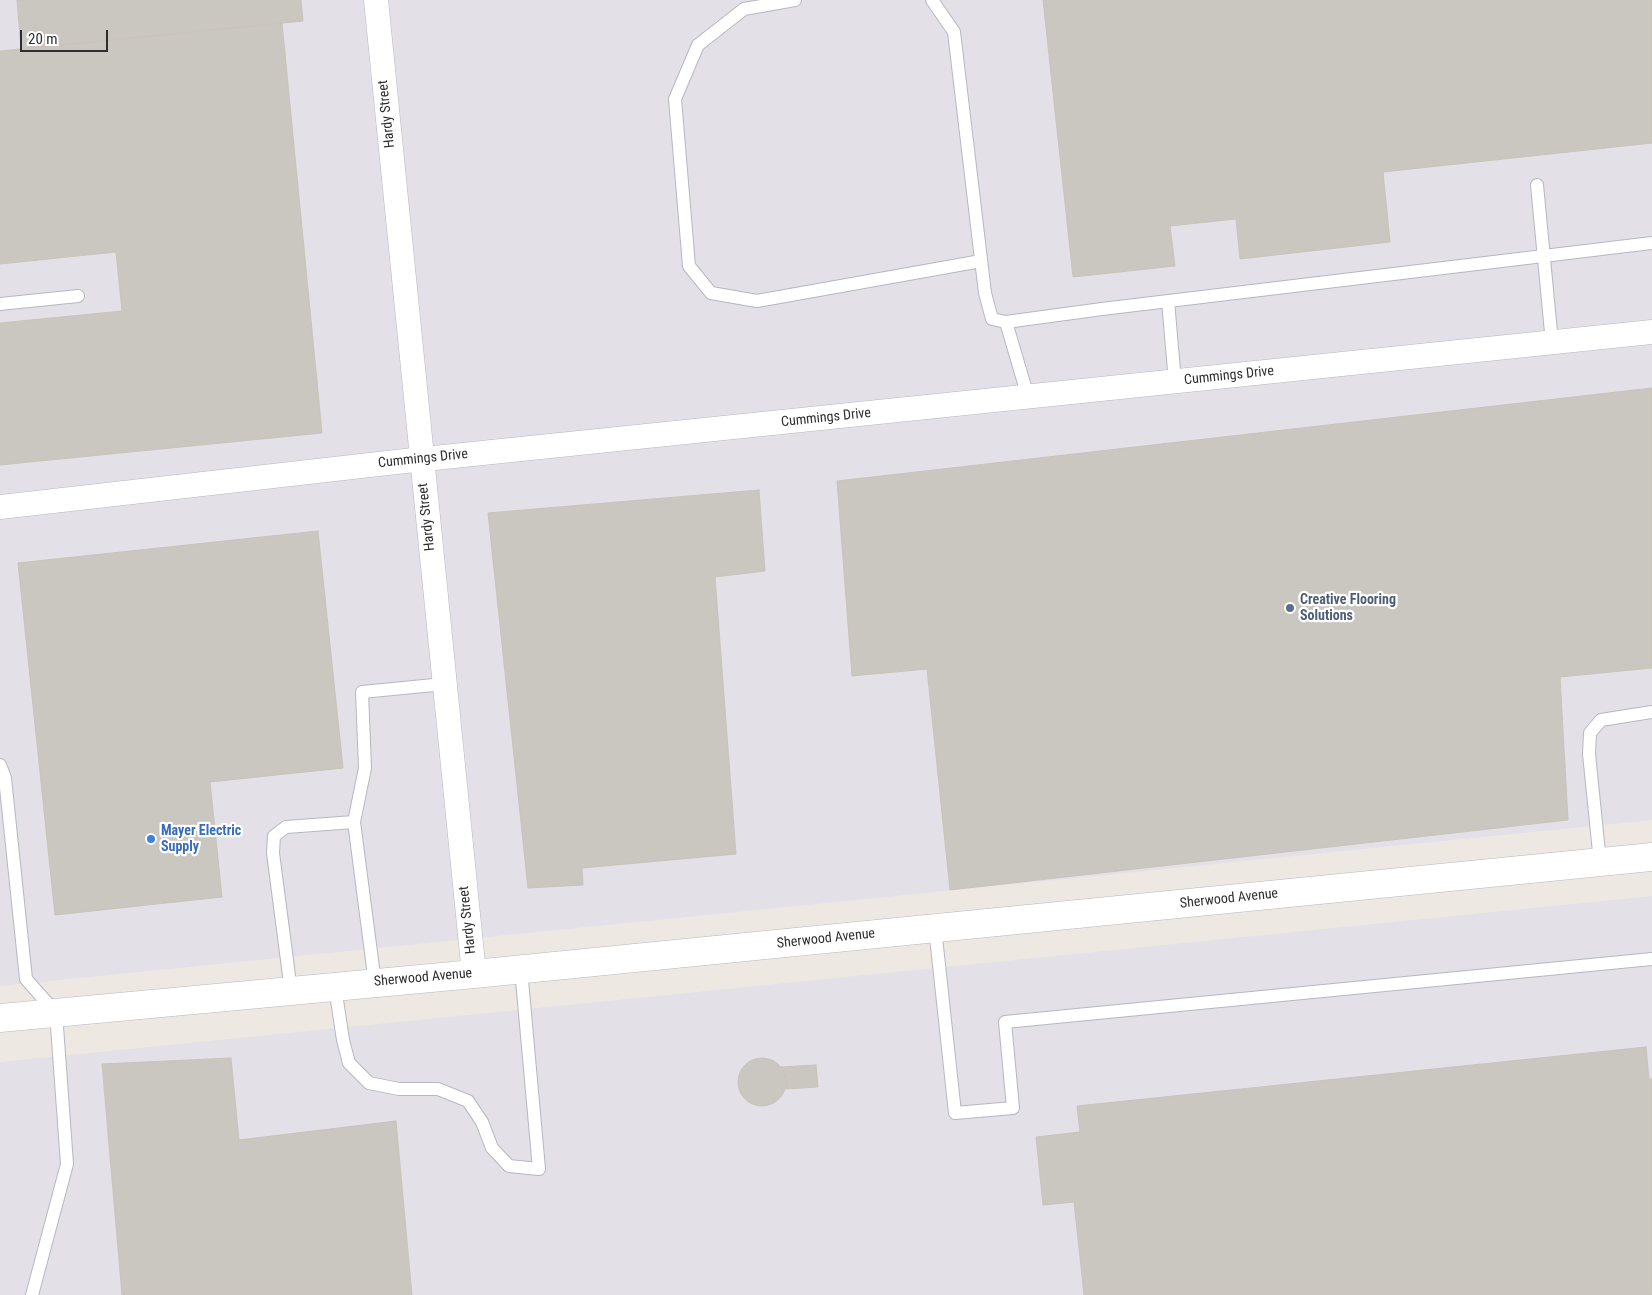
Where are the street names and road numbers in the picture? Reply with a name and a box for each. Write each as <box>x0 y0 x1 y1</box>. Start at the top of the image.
street label: Hardy Street <box>375 79 399 149</box>
street label: Cummings Drive <box>1183 363 1275 389</box>
street label: Cummings Drive <box>780 405 872 431</box>
street label: Cummings Drive <box>377 446 469 472</box>
street label: Hardy Street <box>415 482 439 552</box>
street label: Hardy Street <box>456 885 480 955</box>
street label: Sherwood Avenue <box>1179 885 1279 913</box>
street label: Sherwood Avenue <box>776 925 876 953</box>
street label: Sherwood Avenue <box>373 965 473 991</box>

